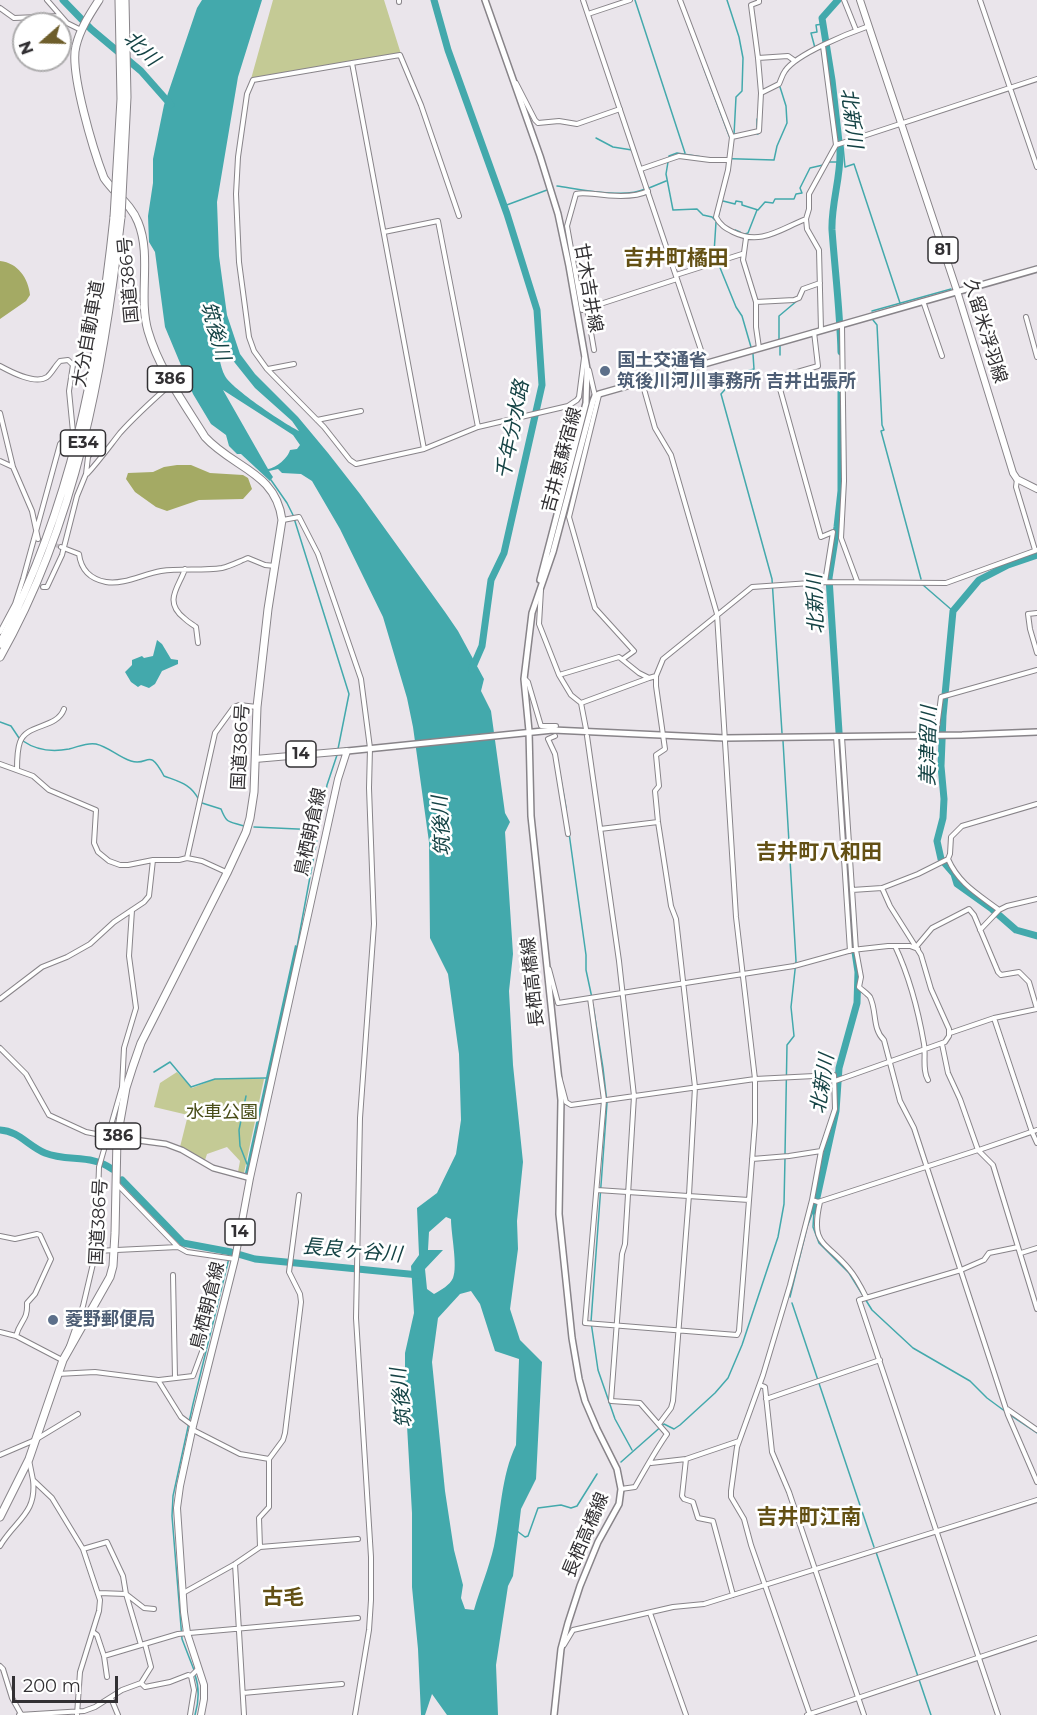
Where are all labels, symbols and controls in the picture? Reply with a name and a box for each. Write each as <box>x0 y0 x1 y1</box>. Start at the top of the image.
north arrow <box>12 12 72 72</box>
water label: 北川 <box>118 26 164 72</box>
text: N <box>15 38 38 57</box>
water label: 北新川 <box>835 87 867 149</box>
street label: 国道386号 <box>114 236 144 324</box>
road number: 81 <box>928 237 958 263</box>
street label: 甘木吉井線 <box>570 242 606 334</box>
district label: 吉井町橘田 <box>624 246 728 272</box>
street label: 久留米浮羽線 <box>959 276 1011 386</box>
street label: 大分自動車道 <box>69 279 109 389</box>
water label: 筑後川 <box>195 299 235 363</box>
place label: 国土交通省 筑後川河川事務所 吉井出張所 <box>617 350 856 392</box>
marker: 国土交通省 筑後川河川事務所 吉井出張所 <box>598 364 612 378</box>
road number: 386 <box>148 366 192 392</box>
water label: 千年分水路 <box>492 379 534 481</box>
street label: 吉井恵蘇宿線 <box>538 405 586 515</box>
road number: E34 <box>60 430 106 456</box>
water label: 北新川 <box>803 574 829 634</box>
street label: 国道386号 <box>228 703 254 791</box>
water label: 美津留川 <box>916 706 942 786</box>
road number: 14 <box>286 741 316 767</box>
street label: 鳥栖朝倉線 <box>291 786 331 878</box>
water label: 筑後川 <box>428 795 456 857</box>
district label: 吉井町八和田 <box>756 840 882 866</box>
street label: 長栖高橋線 <box>518 936 548 1028</box>
water label: 北新川 <box>806 1052 840 1116</box>
park label: 水車公園 <box>186 1102 258 1124</box>
road number: 386 <box>96 1123 140 1149</box>
street label: 国道386号 <box>86 1178 112 1266</box>
road number: 14 <box>225 1219 255 1245</box>
water label: 長良ヶ谷川 <box>301 1235 403 1267</box>
street label: 鳥栖朝倉線 <box>187 1260 229 1352</box>
place label: 菱野郵便局 <box>65 1309 155 1331</box>
marker: 菱野郵便局 <box>46 1313 60 1327</box>
water label: 筑後川 <box>387 1367 417 1429</box>
street label: 長栖高橋線 <box>558 1489 614 1581</box>
district label: 吉井町江南 <box>757 1505 861 1531</box>
district label: 古毛 <box>262 1585 304 1611</box>
scale bar <box>15 1664 122 1702</box>
text: 200 m <box>23 1675 81 1697</box>

